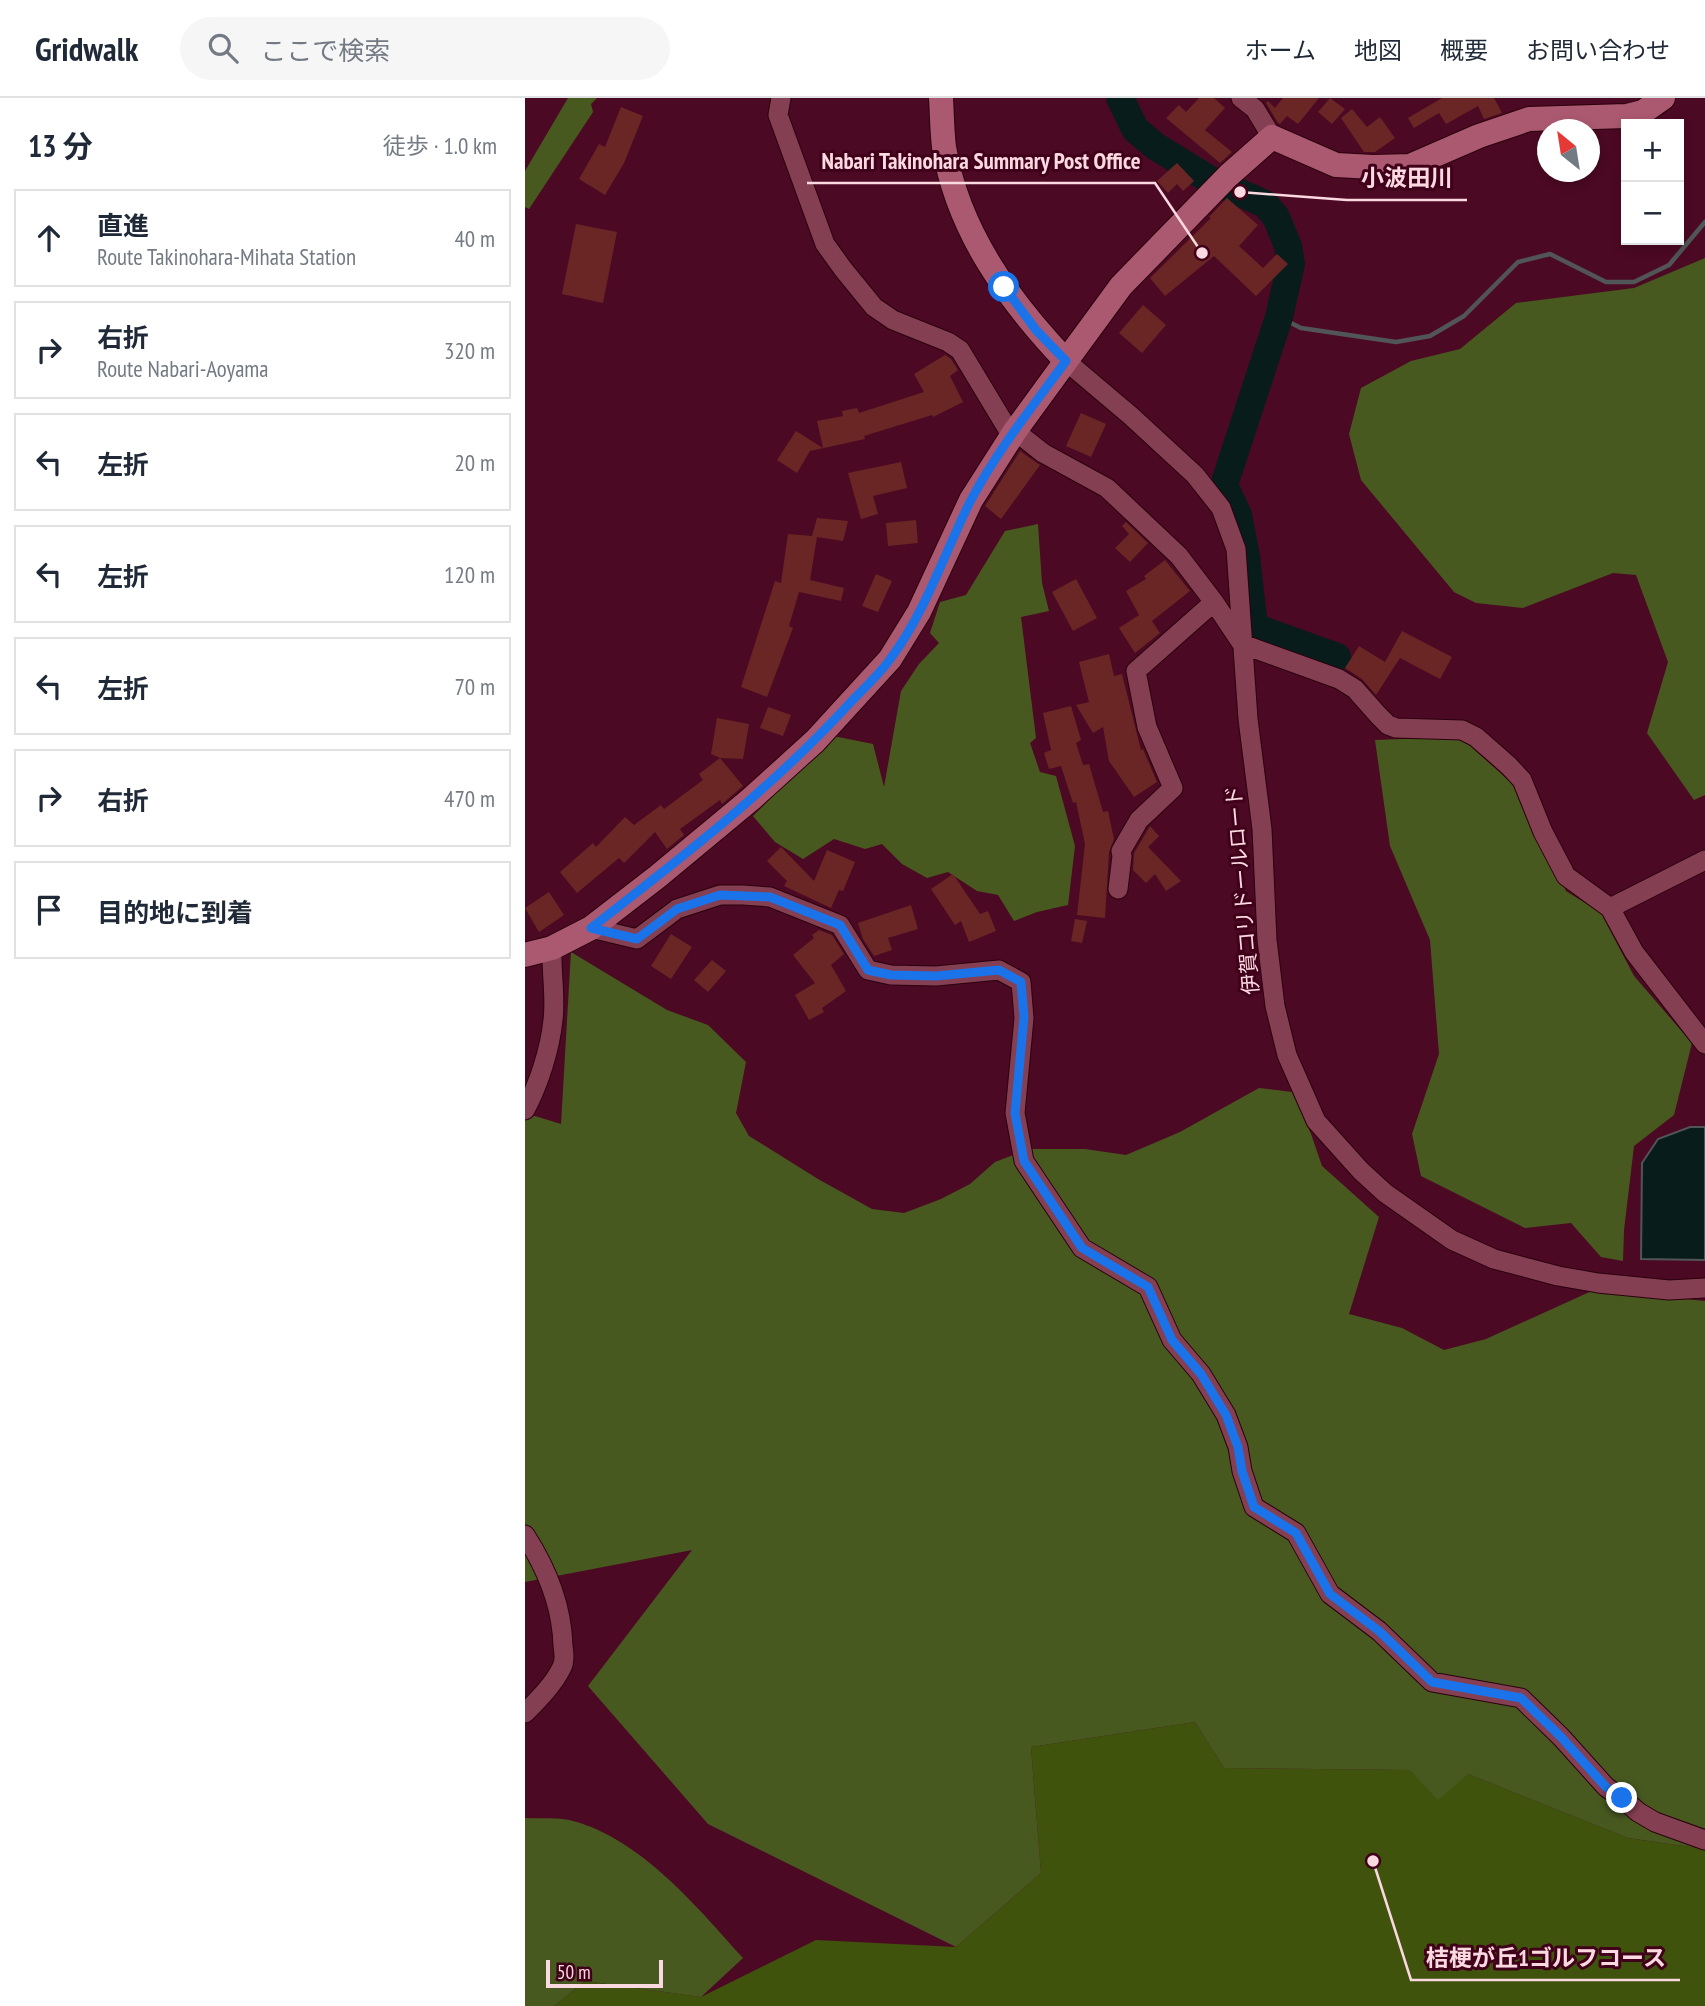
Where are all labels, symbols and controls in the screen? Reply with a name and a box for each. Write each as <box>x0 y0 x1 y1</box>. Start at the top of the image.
search box <box>180 17 670 80</box>
text: Gridwalk <box>35 27 138 70</box>
icon: search <box>204 29 242 67</box>
text: ここで検索 <box>260 34 390 67</box>
text: ホーム <box>1245 35 1316 66</box>
text: 地図 <box>1354 35 1402 66</box>
text: 概要 <box>1440 35 1488 66</box>
text: お問い合わせ <box>1526 35 1670 66</box>
north arrow <box>1537 119 1600 182</box>
map controls <box>1621 119 1684 245</box>
button: + <box>1621 119 1684 182</box>
text: 13 分 <box>28 126 93 165</box>
text: 徒歩 · 1.0 km <box>383 131 497 160</box>
callout: Nabari Takinohara Summary Post Office <box>807 139 1155 183</box>
text: Nabari Takinohara Summary Post Office <box>821 146 1141 175</box>
callout: 小波田川 <box>1347 156 1467 200</box>
text: 小波田川 <box>1361 163 1453 192</box>
button: − <box>1621 182 1684 245</box>
text: 直進 <box>97 209 149 242</box>
icon: ahead <box>30 219 68 257</box>
text: 40 m <box>454 224 495 253</box>
text: Route Takinohara-Mihata Station <box>97 242 356 271</box>
route start <box>988 271 1019 302</box>
text: 右折 <box>97 321 149 354</box>
icon: right <box>30 331 68 369</box>
text: 320 m <box>444 336 495 365</box>
text: Route Nabari-Aoyama <box>97 354 269 383</box>
icon: left <box>30 443 68 481</box>
text: 左折 <box>97 448 149 481</box>
text: 20 m <box>454 448 495 477</box>
icon: left <box>30 555 68 593</box>
text: 左折 <box>97 560 149 593</box>
text: 120 m <box>444 560 495 589</box>
icon: left <box>30 667 68 705</box>
text: 左折 <box>97 672 149 705</box>
text: 70 m <box>454 672 495 701</box>
icon: right <box>30 779 68 817</box>
text: 右折 <box>97 784 149 817</box>
text: 470 m <box>444 784 495 813</box>
street label: 伊賀コリドールロード <box>1219 784 1265 996</box>
icon: arrive <box>30 891 68 929</box>
text: 目的地に到着 <box>97 896 253 929</box>
route end <box>1606 1782 1637 1813</box>
callout: 桔梗が丘1ゴルフコース <box>1411 1936 1680 1980</box>
text: 桔梗が丘1ゴルフコース <box>1426 1943 1666 1972</box>
scale bar <box>546 1957 663 1989</box>
text: 50 m <box>557 1960 591 1984</box>

